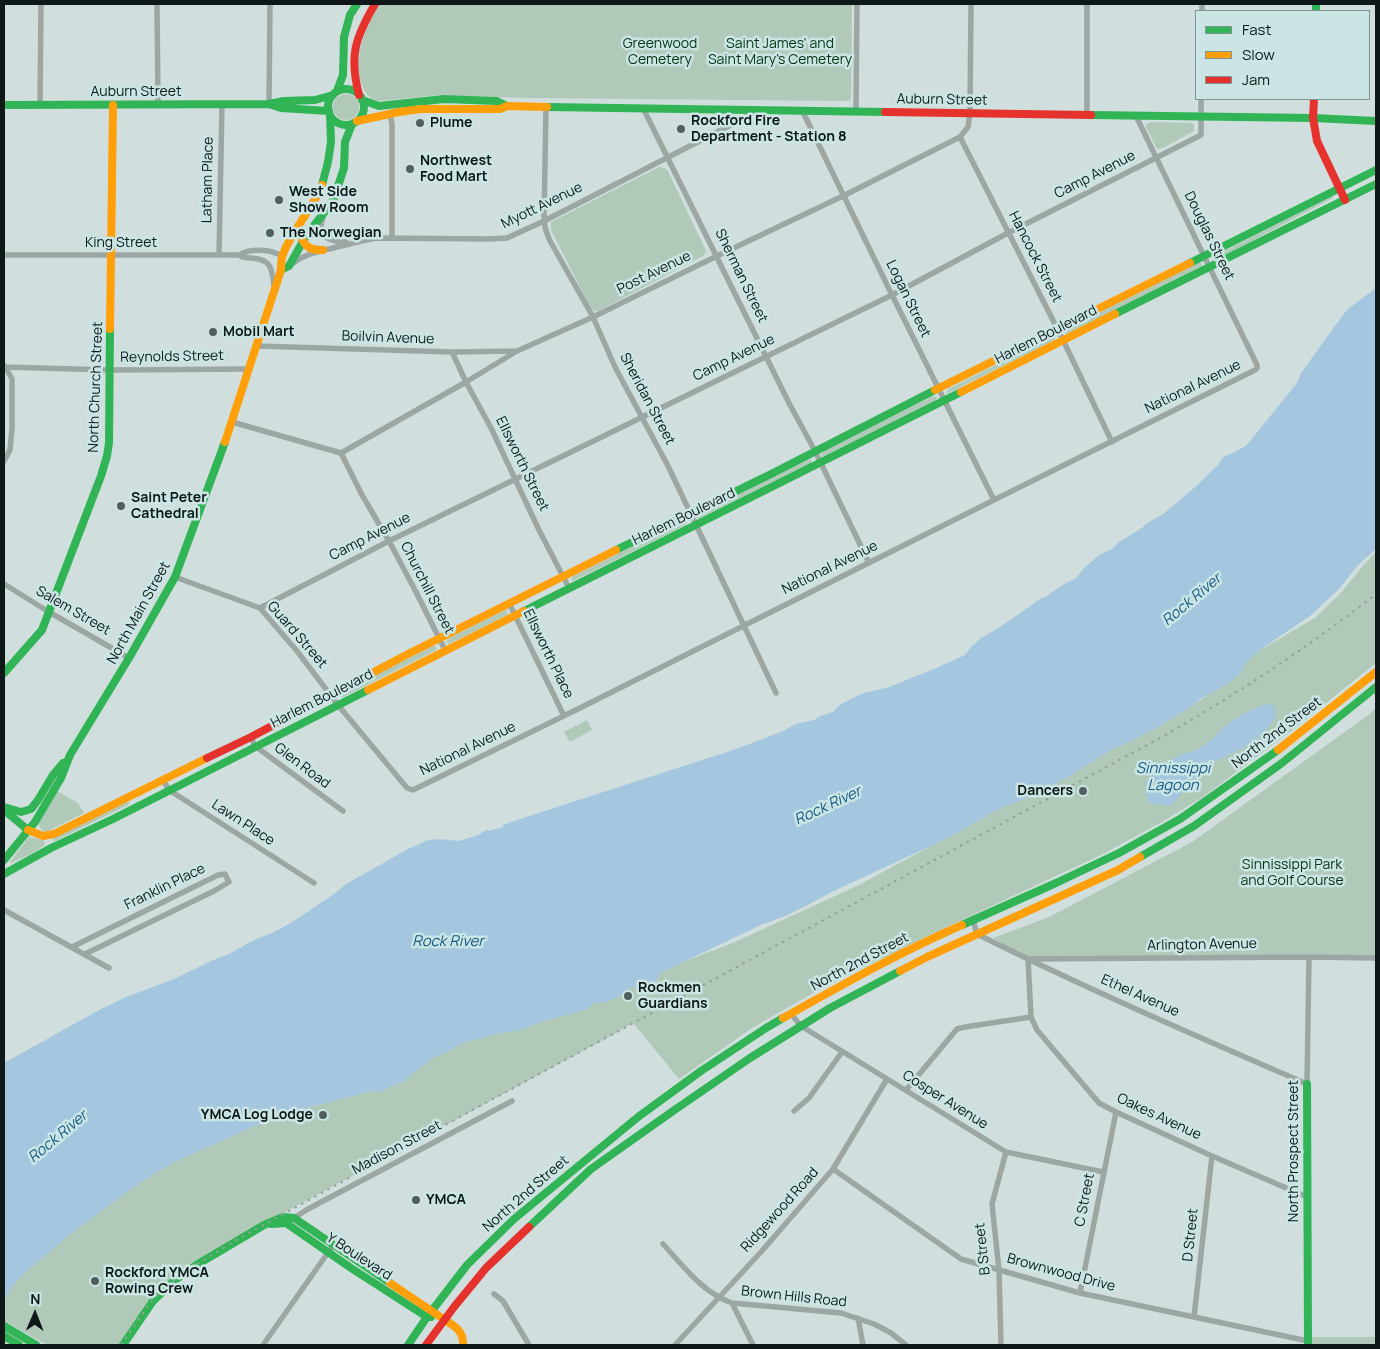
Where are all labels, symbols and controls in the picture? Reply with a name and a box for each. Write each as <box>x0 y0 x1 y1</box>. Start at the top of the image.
legend <box>1195 10 1370 100</box>
text: Fast <box>1242 19 1271 40</box>
park label: Greenwood Cemetery <box>623 36 697 68</box>
park label: Saint James' and Saint Mary's Cemetery <box>708 36 852 68</box>
text: Slow <box>1242 44 1275 65</box>
text: Jam <box>1242 69 1270 90</box>
street label: Auburn Street <box>90 84 182 100</box>
street label: Auburn Street <box>896 91 988 109</box>
place label: Rockford Fire Department - Station 8 <box>691 113 846 146</box>
place label: Plume <box>430 115 473 131</box>
marker: Plume <box>414 117 426 129</box>
marker: Rockford Fire Department - Station 8 <box>675 123 687 135</box>
street label: Latham Place <box>199 137 217 223</box>
street label: Camp Avenue <box>1052 147 1138 203</box>
place label: Northwest Food Mart <box>420 153 492 186</box>
marker: Northwest Food Mart <box>404 163 416 175</box>
street label: Myott Avenue <box>499 179 585 233</box>
place label: West Side Show Room <box>289 184 368 216</box>
street label: Douglas Street <box>1180 189 1238 283</box>
marker: West Side Show Room <box>273 194 285 206</box>
street label: Hancock Street <box>1005 209 1065 305</box>
place label: The Norwegian <box>280 225 382 241</box>
street label: Sherman Street <box>711 226 771 326</box>
marker: The Norwegian <box>264 227 276 239</box>
street label: King Street <box>85 235 157 251</box>
street label: Post Avenue <box>614 248 694 298</box>
street label: Logan Street <box>882 258 934 340</box>
street label: Harlem Boulevard <box>992 302 1100 368</box>
street label: North Church Street <box>85 321 107 453</box>
place label: Mobil Mart <box>223 324 295 340</box>
marker: Mobil Mart <box>207 326 219 338</box>
street label: Boilvin Avenue <box>341 328 435 348</box>
street label: Camp Avenue <box>690 331 778 385</box>
street label: Reynolds Street <box>120 348 224 366</box>
street label: Sheridan Street <box>616 350 678 448</box>
street label: National Avenue <box>1142 357 1244 417</box>
street label: Ellsworth Street <box>492 414 552 514</box>
street label: Harlem Boulevard <box>630 485 738 549</box>
place label: Saint Peter Cathedral <box>131 490 207 522</box>
marker: Saint Peter Cathedral <box>115 500 127 512</box>
street label: Camp Avenue <box>327 509 413 565</box>
street label: National Avenue <box>779 538 881 598</box>
street label: Churchill Street <box>397 539 457 637</box>
street label: North Main Street <box>104 559 174 667</box>
water label: Rock River <box>1159 570 1225 630</box>
street label: Salem Street <box>33 583 113 639</box>
street label: Guard Street <box>263 598 331 672</box>
street label: Ellsworth Place <box>519 607 577 701</box>
street label: Harlem Boulevard <box>268 666 376 732</box>
street label: North 2nd Street <box>1229 694 1325 772</box>
street label: National Avenue <box>417 719 519 779</box>
street label: Glen Road <box>271 740 333 792</box>
water label: Sinnissippi Lagoon <box>1136 760 1210 795</box>
water label: Rock River <box>792 783 864 829</box>
place label: Dancers <box>1017 783 1073 799</box>
marker: Dancers <box>1077 785 1089 797</box>
street label: Lawn Place <box>208 796 278 850</box>
park label: Sinnissippi Park and Golf Course <box>1240 857 1344 890</box>
street label: Franklin Place <box>122 860 208 914</box>
street label: North 2nd Street <box>808 929 912 995</box>
water label: Rock River <box>412 933 484 951</box>
street label: Arlington Avenue <box>1147 936 1257 954</box>
street label: Ethel Avenue <box>1098 971 1182 1021</box>
place label: Rockmen Guardians <box>638 980 707 1012</box>
marker: Rockmen Guardians <box>622 990 634 1002</box>
street label: Cosper Avenue <box>899 1067 991 1133</box>
street label: North Prospect Street <box>1286 1080 1302 1222</box>
street label: Oakes Avenue <box>1114 1090 1204 1144</box>
water label: Rock River <box>25 1107 91 1167</box>
place label: YMCA Log Lodge <box>201 1107 313 1123</box>
marker: YMCA Log Lodge <box>317 1109 329 1121</box>
street label: Madison Street <box>349 1117 445 1179</box>
street label: North 2nd Street <box>480 1152 572 1236</box>
street label: Ridgewood Road <box>738 1164 822 1256</box>
street label: C Street <box>1072 1172 1098 1228</box>
place label: YMCA <box>426 1192 466 1208</box>
marker: YMCA <box>410 1194 422 1206</box>
street label: D Street <box>1180 1208 1202 1262</box>
street label: B Street <box>972 1222 994 1276</box>
street label: Y Boulevard <box>323 1230 395 1284</box>
street label: Brownwood Drive <box>1005 1250 1117 1296</box>
place label: Rockford YMCA Rowing Crew <box>105 1265 209 1298</box>
marker: Rockford YMCA Rowing Crew <box>89 1275 101 1287</box>
street label: Brown Hills Road <box>740 1283 848 1311</box>
north arrow <box>10 1289 60 1339</box>
text: N <box>30 1289 40 1308</box>

